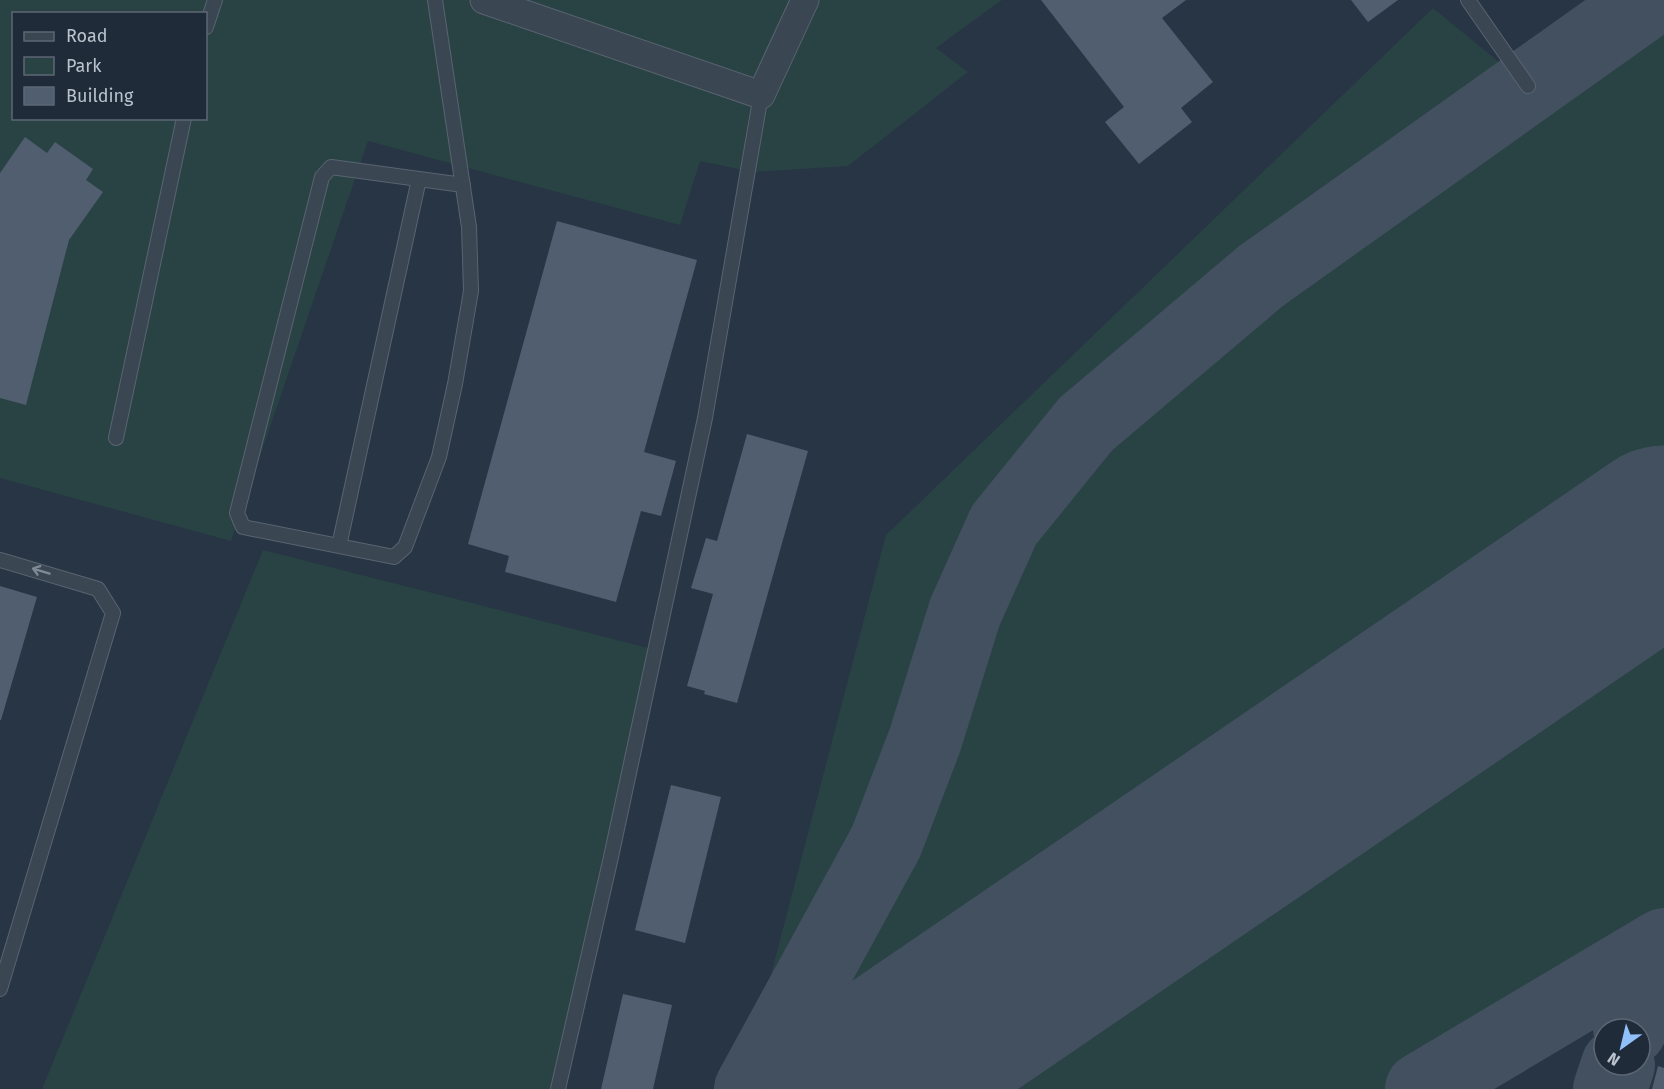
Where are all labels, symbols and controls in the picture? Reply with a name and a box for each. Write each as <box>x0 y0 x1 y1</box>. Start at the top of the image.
legend <box>12 12 207 120</box>
text: Road <box>66 25 108 47</box>
text: Park <box>66 55 102 77</box>
text: Building <box>66 85 134 107</box>
one-way arrow <box>32 565 51 576</box>
north arrow <box>1592 1017 1652 1077</box>
text: N <box>1604 1048 1624 1070</box>

